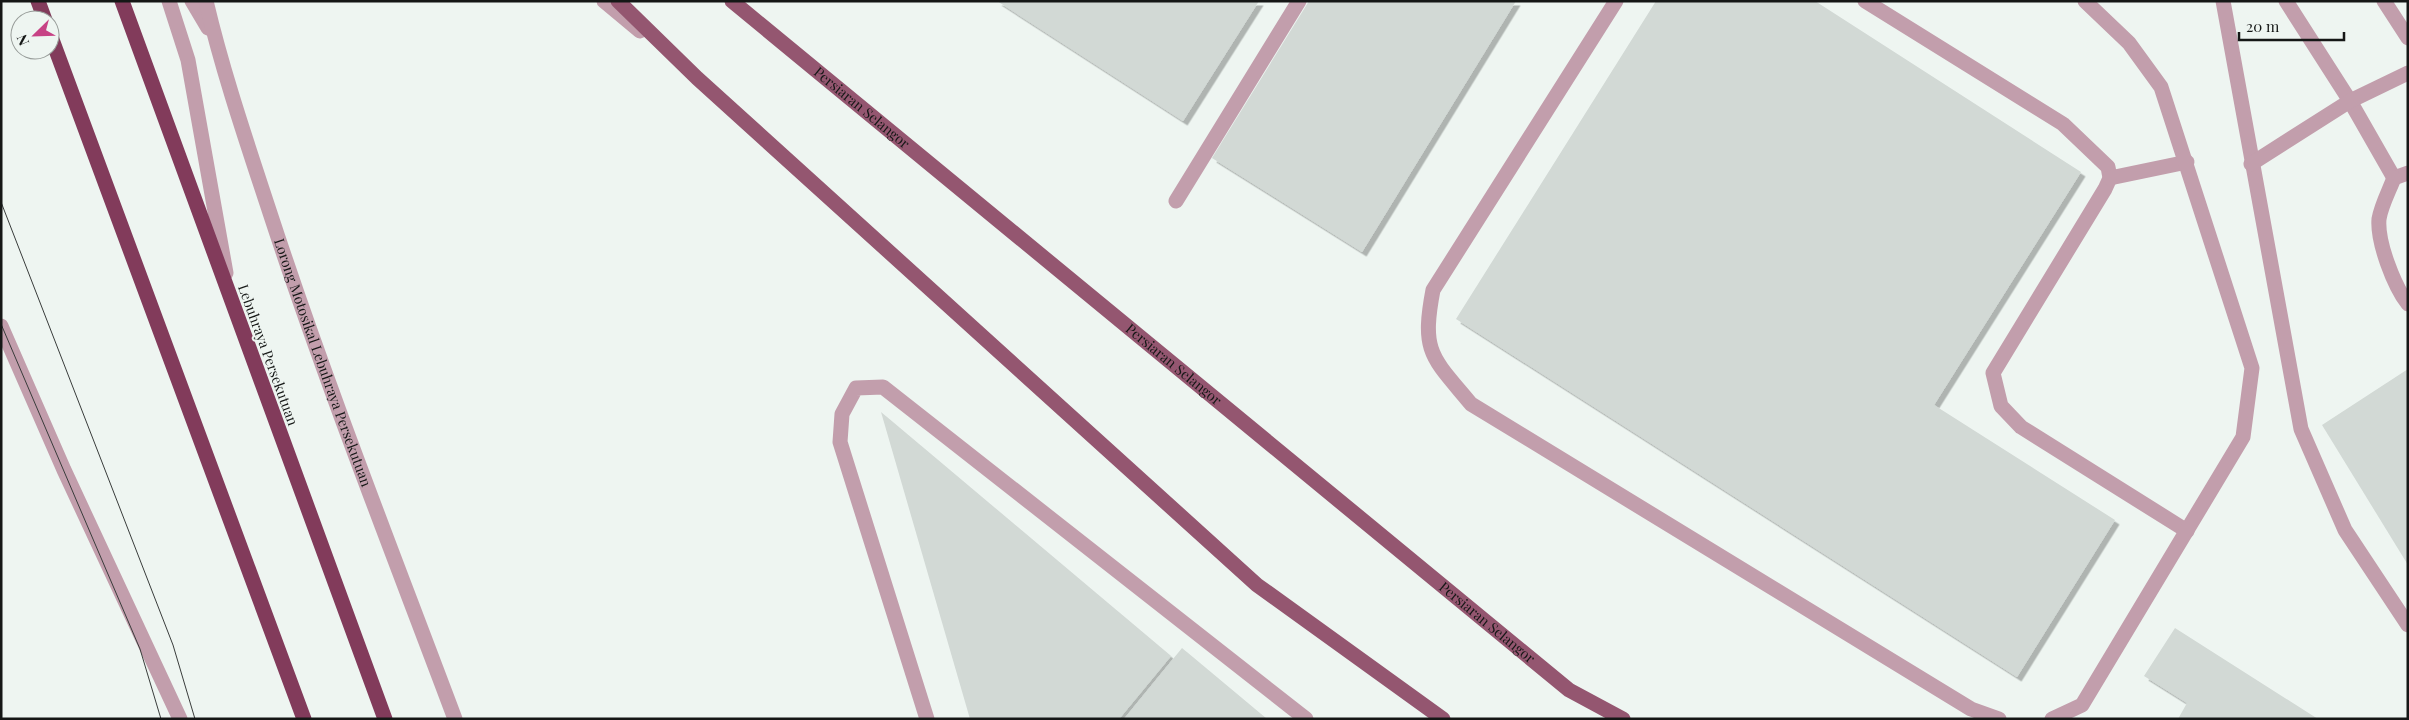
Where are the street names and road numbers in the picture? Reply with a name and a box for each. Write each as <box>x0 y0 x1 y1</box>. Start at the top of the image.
street label: Persiaran Selangor <box>810 62 915 153</box>
street label: Lorong Motosikal Lebuhraya Persekutuan <box>270 236 377 490</box>
street label: Lebuhraya Persekutuan <box>234 282 303 429</box>
street label: Persiaran Selangor <box>1122 319 1226 410</box>
street label: Persiaran Selangor <box>1435 577 1540 668</box>

